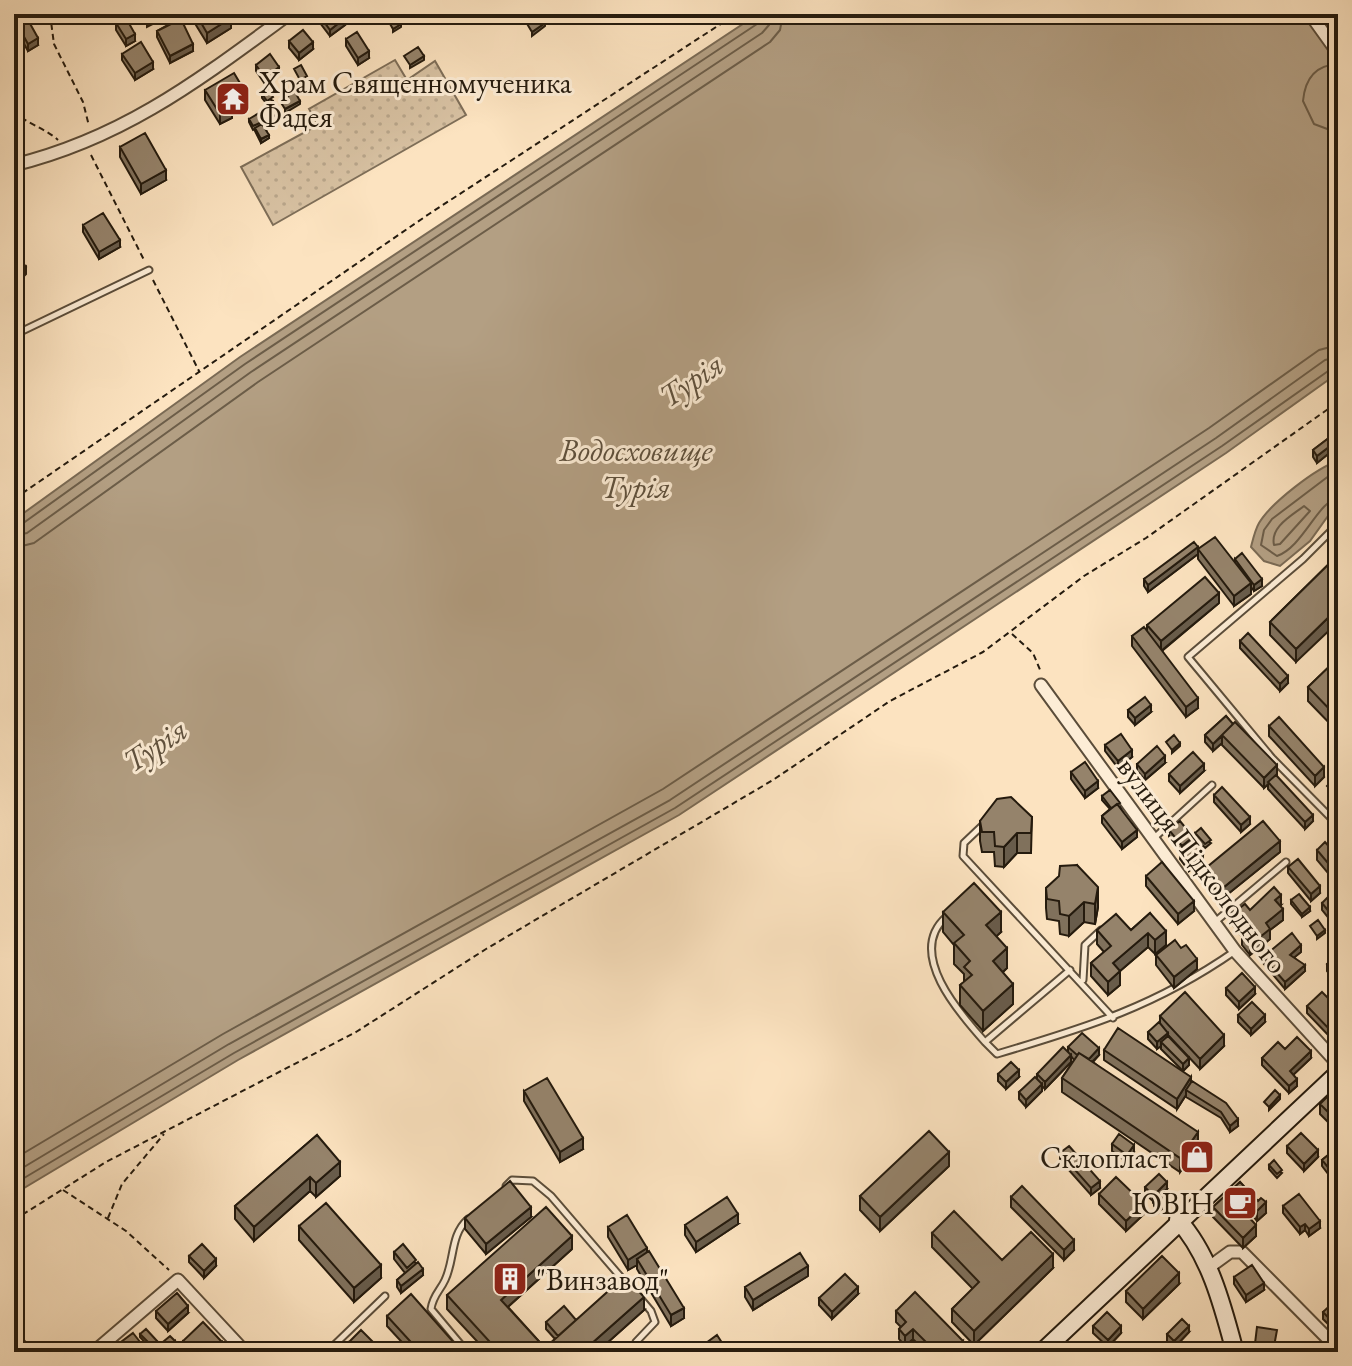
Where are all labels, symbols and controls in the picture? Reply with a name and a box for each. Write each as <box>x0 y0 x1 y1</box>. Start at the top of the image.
place label: Храм Священномученика Фадея <box>258 63 572 136</box>
temple icon: Храм Священномученика Фадея <box>214 80 252 118</box>
water label: Турія <box>650 343 732 417</box>
water label: Водосховище Турія <box>558 429 714 508</box>
water label: Турія <box>114 708 196 782</box>
street label: вулиця Підколодного <box>1109 749 1297 981</box>
place label: Склопласт <box>1040 1138 1171 1177</box>
shop icon: Склопласт <box>1178 1138 1216 1176</box>
place label: ЮВІН <box>1131 1184 1214 1223</box>
cafe icon: ЮВІН <box>1221 1184 1259 1222</box>
building icon: "Винзавод" <box>491 1260 529 1298</box>
place label: "Винзавод" <box>536 1260 669 1299</box>

